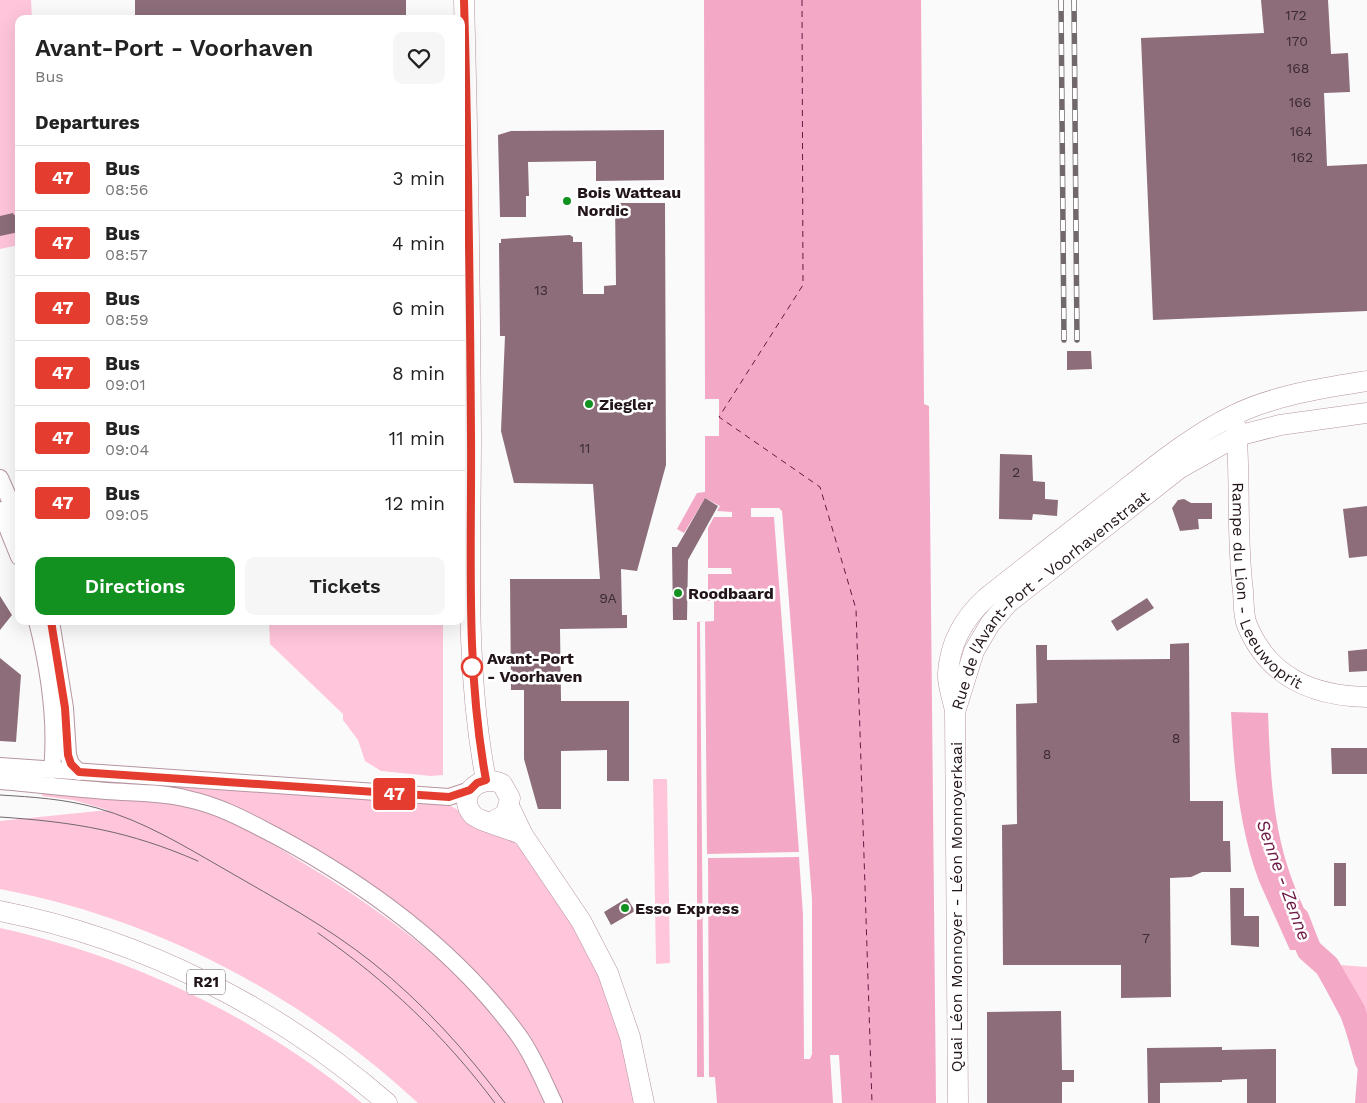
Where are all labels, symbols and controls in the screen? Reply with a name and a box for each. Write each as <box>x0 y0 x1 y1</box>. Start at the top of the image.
house number: 172 <box>1285 7 1307 23</box>
button: heart <box>393 32 445 84</box>
house number: 170 <box>1286 33 1308 49</box>
text: Avant-Port - Voorhaven <box>35 34 313 62</box>
house number: 168 <box>1287 60 1309 76</box>
text: Bus <box>35 67 64 86</box>
house number: 166 <box>1289 94 1311 110</box>
text: Departures <box>35 111 140 134</box>
house number: 164 <box>1290 123 1312 139</box>
house number: 162 <box>1291 149 1313 165</box>
text: Bus <box>105 157 140 180</box>
text: 47 <box>52 167 73 188</box>
text: 3 min <box>393 167 445 190</box>
text: 08:56 <box>105 180 149 199</box>
place label: Bois Watteau Nordic <box>577 183 681 220</box>
marker: Bois Watteau Nordic <box>561 195 573 207</box>
text: Bus <box>105 222 140 245</box>
text: 47 <box>52 232 73 253</box>
text: 4 min <box>392 232 445 255</box>
text: 08:57 <box>105 245 148 264</box>
house number: 13 <box>534 282 548 298</box>
text: Bus <box>105 287 140 310</box>
text: 47 <box>52 297 73 318</box>
text: 6 min <box>392 297 445 320</box>
text: 08:59 <box>105 310 149 329</box>
text: Bus <box>105 352 140 375</box>
text: 47 <box>52 362 73 383</box>
text: 8 min <box>392 362 445 385</box>
text: 09:01 <box>105 375 146 394</box>
place label: Ziegler <box>599 395 654 414</box>
marker: Ziegler <box>583 398 595 410</box>
text: Bus <box>105 417 140 440</box>
text: 47 <box>52 427 73 448</box>
text: 11 min <box>389 427 445 450</box>
text: 09:04 <box>105 440 149 459</box>
house number: 11 <box>580 440 590 456</box>
house number: 2 <box>1012 464 1020 480</box>
text: Bus <box>105 482 140 505</box>
street label: Rampe du Lion - Leeuwoprit <box>1229 482 1306 692</box>
street label: Rue de l'Avant-Port - Voorhavenstraat <box>947 486 1153 712</box>
text: 47 <box>52 492 73 513</box>
text: 12 min <box>385 492 445 515</box>
text: 09:05 <box>105 505 149 524</box>
button: Directions <box>35 557 235 615</box>
button: Tickets <box>245 557 445 615</box>
place label: Roodbaard <box>688 584 774 603</box>
marker: Roodbaard <box>672 587 684 599</box>
house number: 9A <box>599 590 617 606</box>
place label: Avant-Port - Voorhaven <box>487 649 582 686</box>
marker: Avant-Port - Voorhaven <box>461 656 483 678</box>
house number: 8 <box>1172 730 1180 746</box>
street label: Quai Léon Monnoyer - Léon Monnoyerkaai <box>947 742 966 1072</box>
house number: 8 <box>1043 746 1051 762</box>
line badge: 47 <box>372 778 416 810</box>
text: 47 <box>383 783 405 804</box>
water label: Senne - Zenne <box>1252 817 1316 943</box>
place label: Esso Express <box>635 899 739 918</box>
marker: Esso Express <box>619 902 631 914</box>
house number: 7 <box>1142 930 1150 946</box>
road number: R21 <box>187 970 225 994</box>

